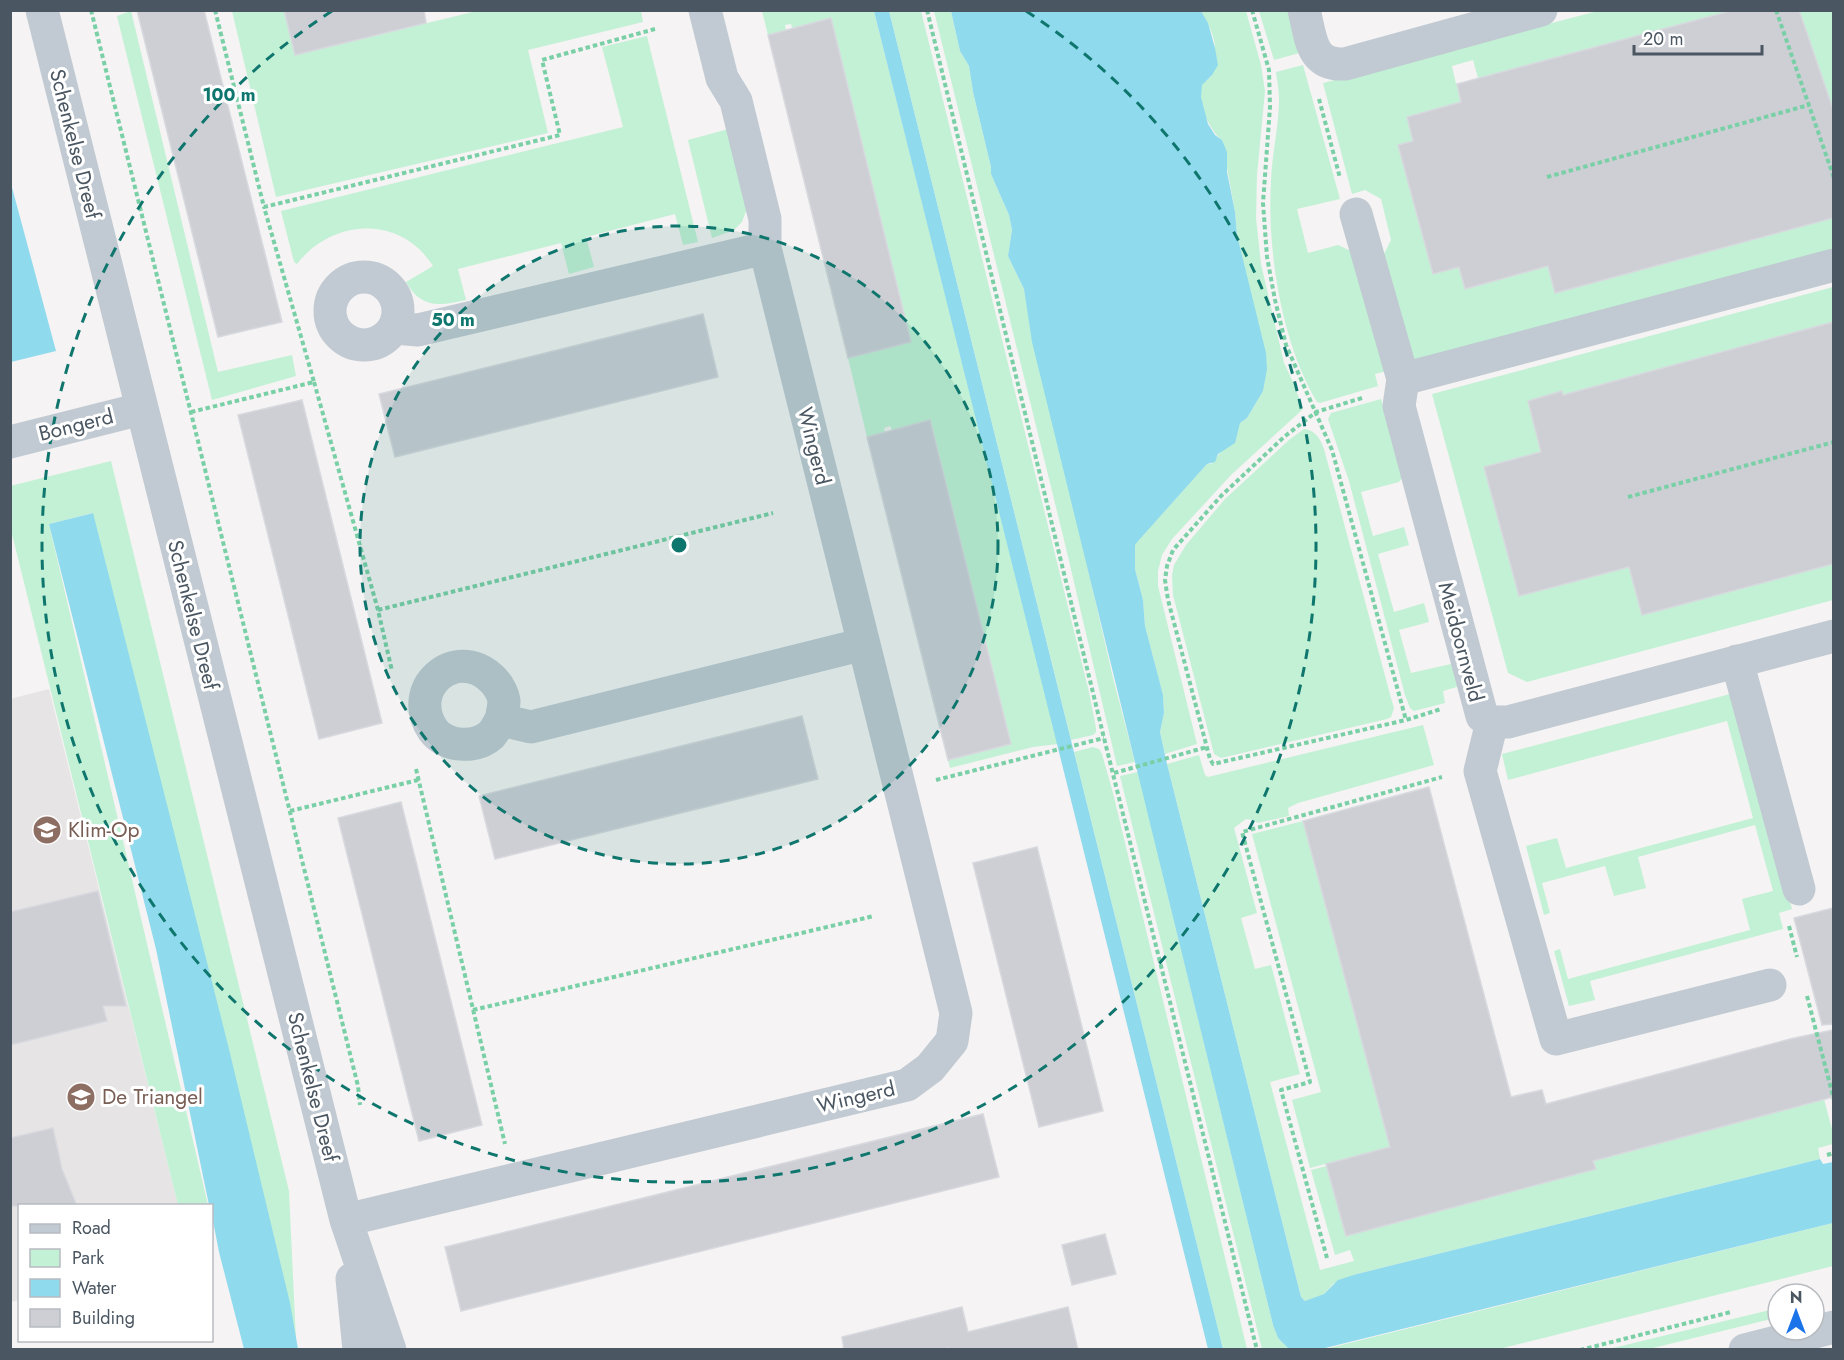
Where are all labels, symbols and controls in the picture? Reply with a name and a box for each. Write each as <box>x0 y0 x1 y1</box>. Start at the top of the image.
scale bar <box>1634 18 1762 56</box>
text: 20 m <box>1643 26 1683 52</box>
street label: Schenkelse Dreef <box>42 66 108 223</box>
text: 100 m <box>202 82 256 108</box>
text: 50 m <box>431 307 475 333</box>
street label: Bongerd <box>35 401 117 449</box>
street label: Wingerd <box>790 404 838 488</box>
centre of rings <box>669 535 689 555</box>
street label: Schenkelse Dreef <box>160 537 226 694</box>
street label: Meidoornveld <box>1431 579 1491 705</box>
school or university icon: Klim-Op <box>31 814 63 846</box>
place label: Klim-Op <box>68 815 140 845</box>
street label: Schenkelse Dreef <box>280 1009 346 1166</box>
street label: Wingerd <box>814 1073 898 1121</box>
school or university icon: De Triangel <box>65 1081 97 1113</box>
place label: De Triangel <box>102 1082 203 1112</box>
legend <box>18 1204 213 1342</box>
text: Road <box>72 1215 111 1241</box>
text: Park <box>72 1245 104 1271</box>
text: Water <box>72 1275 117 1301</box>
north arrow <box>1766 1282 1826 1342</box>
text: N <box>1790 1286 1802 1309</box>
text: Building <box>72 1305 135 1331</box>

